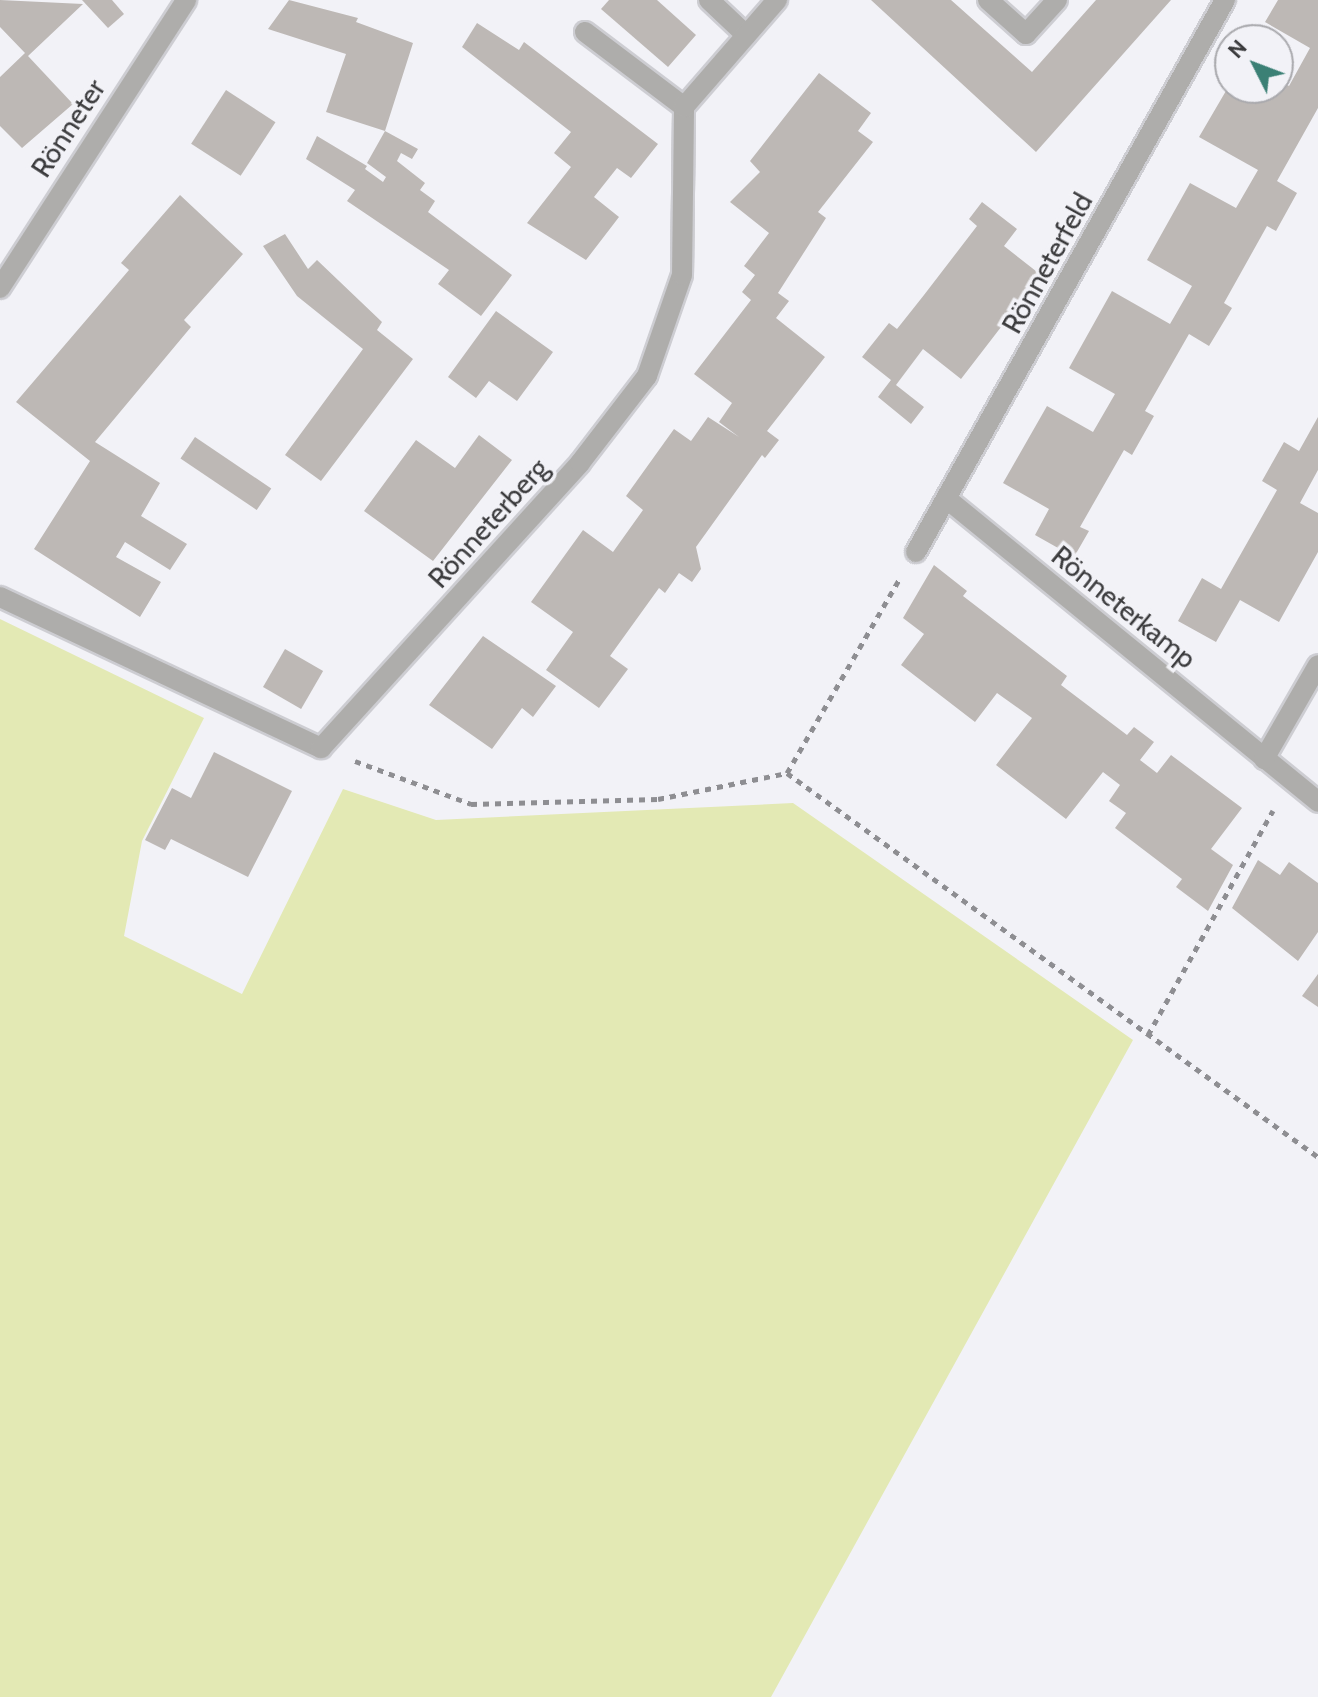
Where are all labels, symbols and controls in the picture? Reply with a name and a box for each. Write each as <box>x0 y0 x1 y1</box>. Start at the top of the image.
north arrow <box>1214 24 1294 104</box>
text: N <box>1222 34 1253 64</box>
street label: Rönneter <box>24 73 112 183</box>
street label: Rönneterfeld <box>995 187 1099 339</box>
street label: Rönneterberg <box>421 451 555 595</box>
street label: Rönneterkamp <box>1045 539 1203 675</box>

